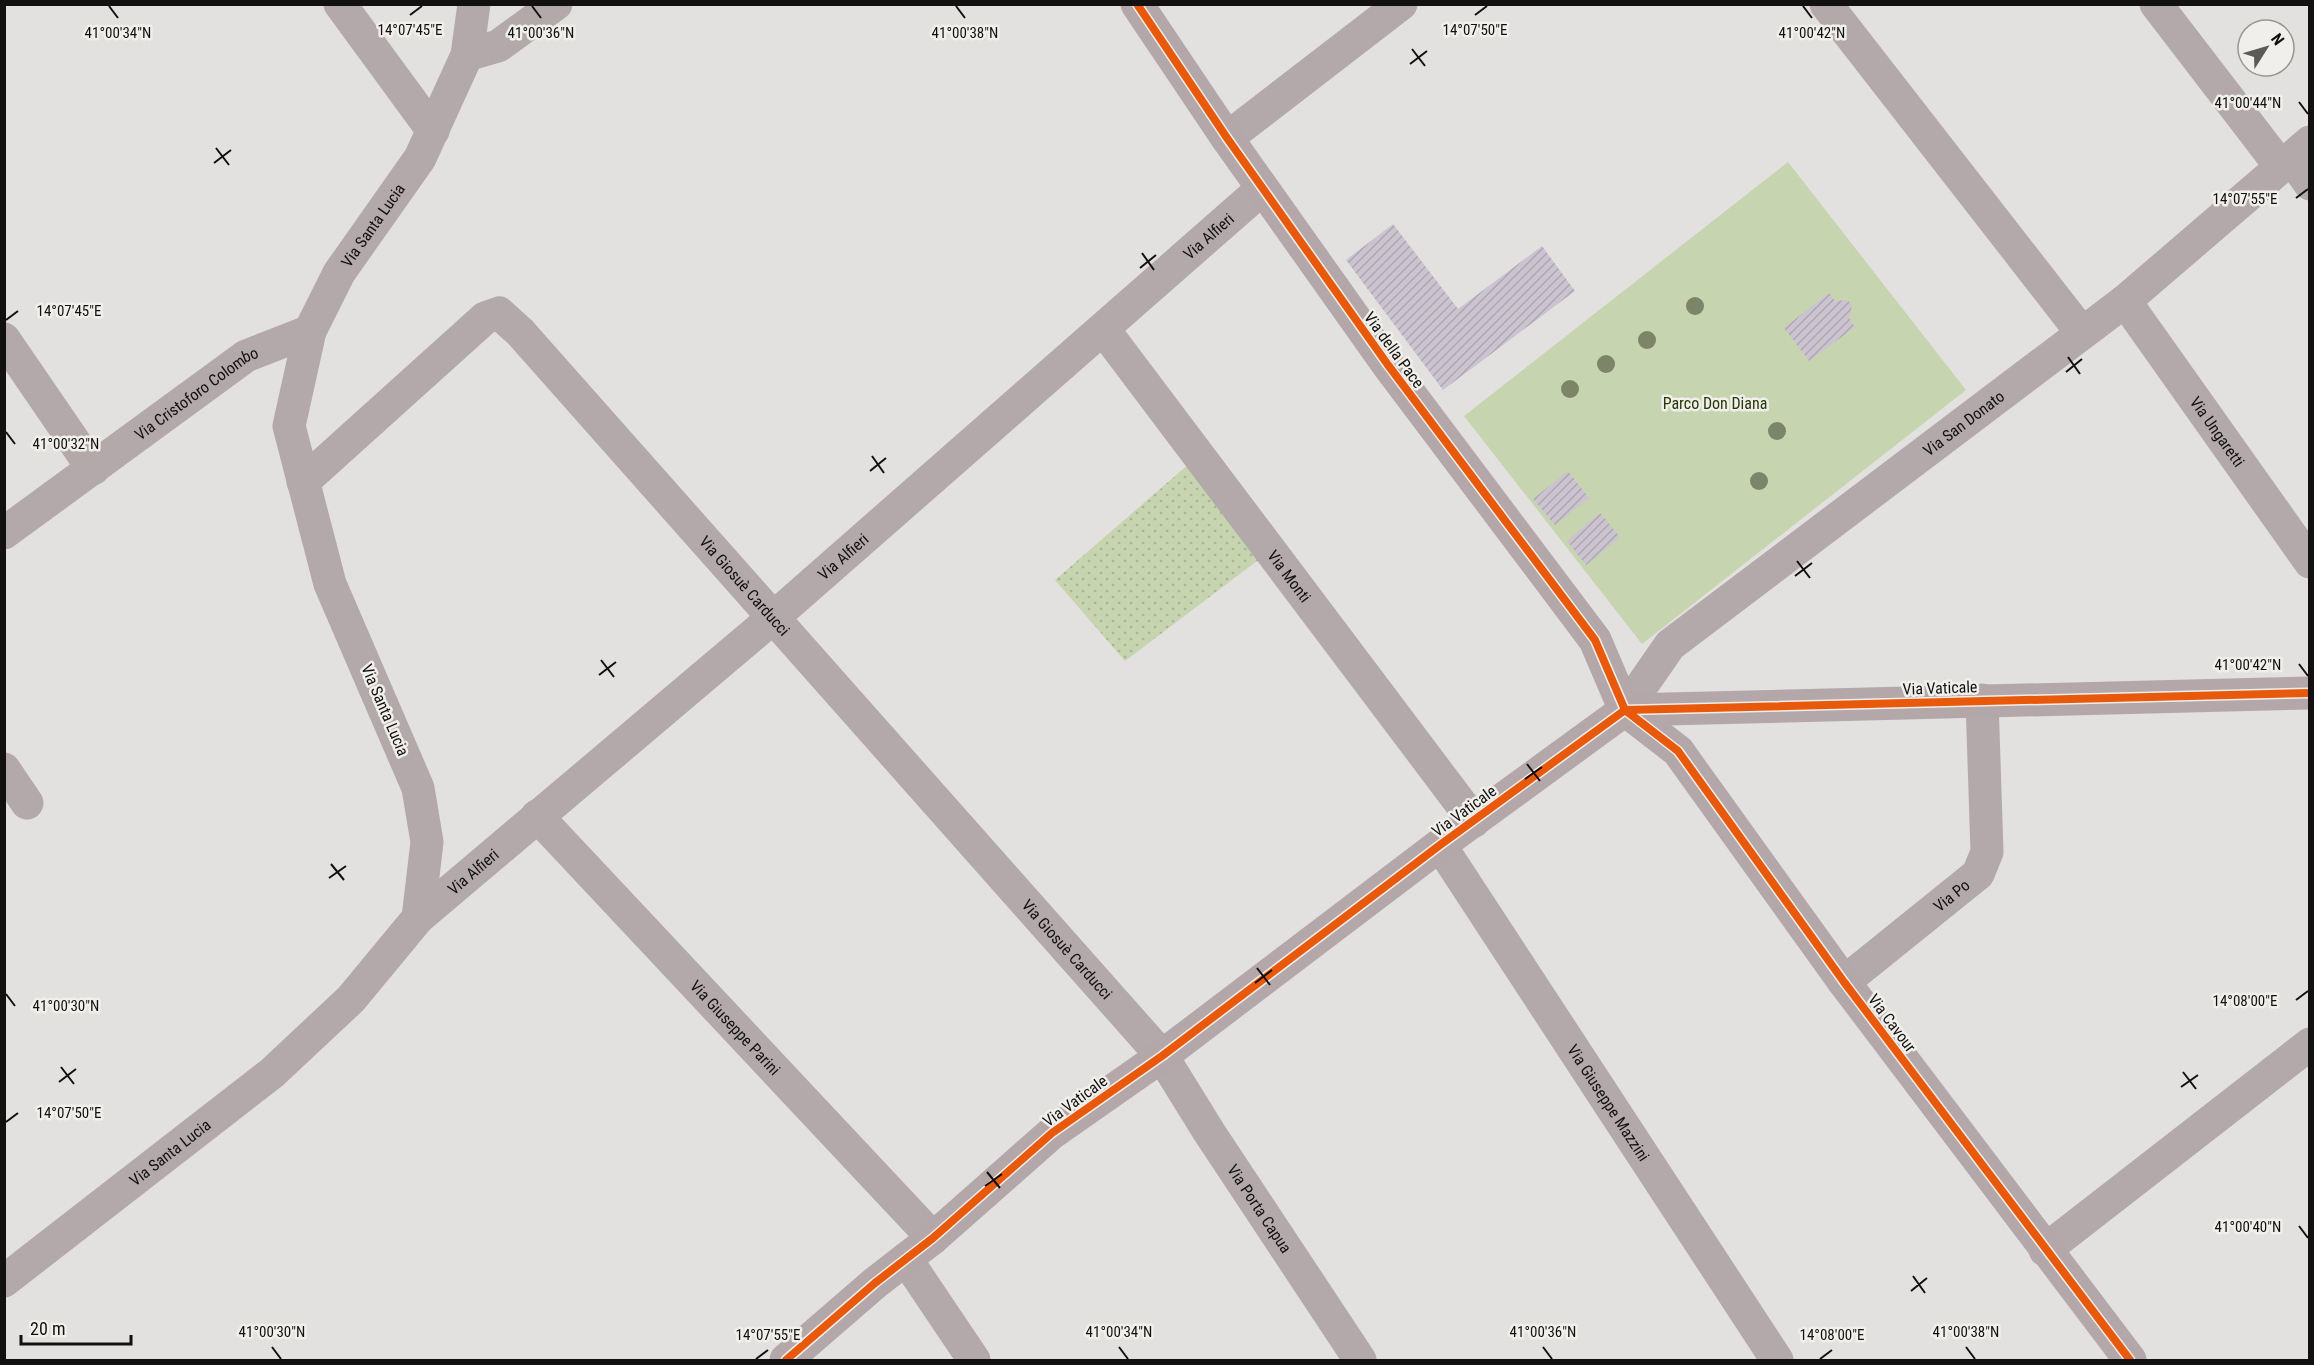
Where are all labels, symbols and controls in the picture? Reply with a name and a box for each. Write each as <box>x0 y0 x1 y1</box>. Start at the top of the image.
north arrow <box>2236 18 2296 78</box>
text: 14°07'45"E <box>378 21 442 39</box>
text: 14°07'50"E <box>1443 21 1507 39</box>
text: 41°00'34"N <box>85 24 151 42</box>
text: 41°00'36"N <box>508 24 574 42</box>
text: 41°00'38"N <box>932 24 998 42</box>
text: 41°00'42"N <box>1779 24 1845 42</box>
text: N <box>2267 30 2288 49</box>
text: 41°00'44"N <box>2215 94 2281 112</box>
street label: Via Santa Lucia <box>337 180 409 270</box>
text: 14°07'55"E <box>2213 190 2277 208</box>
street label: Via Alfieri <box>1179 209 1238 263</box>
text: 14°07'45"E <box>37 302 101 320</box>
street label: Via della Pace <box>1360 308 1428 392</box>
street label: Via Cristoforo Colombo <box>131 343 261 444</box>
street label: Via San Donato <box>1919 386 2008 460</box>
street label: Via Ungaretti <box>2186 393 2249 470</box>
park label: Parco Don Diana <box>1663 394 1767 413</box>
text: 41°00'32"N <box>33 435 99 453</box>
street label: Via Alfieri <box>814 529 872 584</box>
street label: Via Giosuè Carducci <box>696 532 794 639</box>
street label: Via Monti <box>1264 546 1315 606</box>
text: 41°00'42"N <box>2215 656 2281 674</box>
street label: Via Santa Lucia <box>357 661 413 759</box>
street label: Via Vaticale <box>1902 677 1978 699</box>
street label: Via Vaticale <box>1428 781 1500 841</box>
street label: Via Alfieri <box>444 845 502 898</box>
street label: Via Po <box>1930 875 1973 916</box>
street label: Via Giosuè Carducci <box>1018 895 1116 1003</box>
street label: Via Giuseppe Parini <box>686 976 784 1079</box>
street label: Via Cavour <box>1864 990 1920 1056</box>
text: 14°08'00"E <box>2213 992 2277 1010</box>
text: 41°00'30"N <box>33 997 99 1015</box>
street label: Via Giuseppe Mazzini <box>1564 1041 1654 1165</box>
street label: Via Vaticale <box>1039 1071 1111 1131</box>
text: 14°07'50"E <box>37 1104 101 1122</box>
street label: Via Santa Lucia <box>126 1115 214 1190</box>
street label: Via Porta Capua <box>1224 1161 1296 1256</box>
text: 41°00'40"N <box>2215 1218 2281 1236</box>
scale bar <box>21 1308 130 1346</box>
text: 20 m <box>30 1318 65 1339</box>
text: 41°00'30"N <box>239 1323 305 1341</box>
text: 41°00'34"N <box>1086 1323 1152 1341</box>
text: 41°00'36"N <box>1510 1323 1576 1341</box>
text: 41°00'38"N <box>1933 1323 1999 1341</box>
text: 14°07'55"E <box>736 1326 800 1344</box>
text: 14°08'00"E <box>1800 1326 1864 1344</box>

